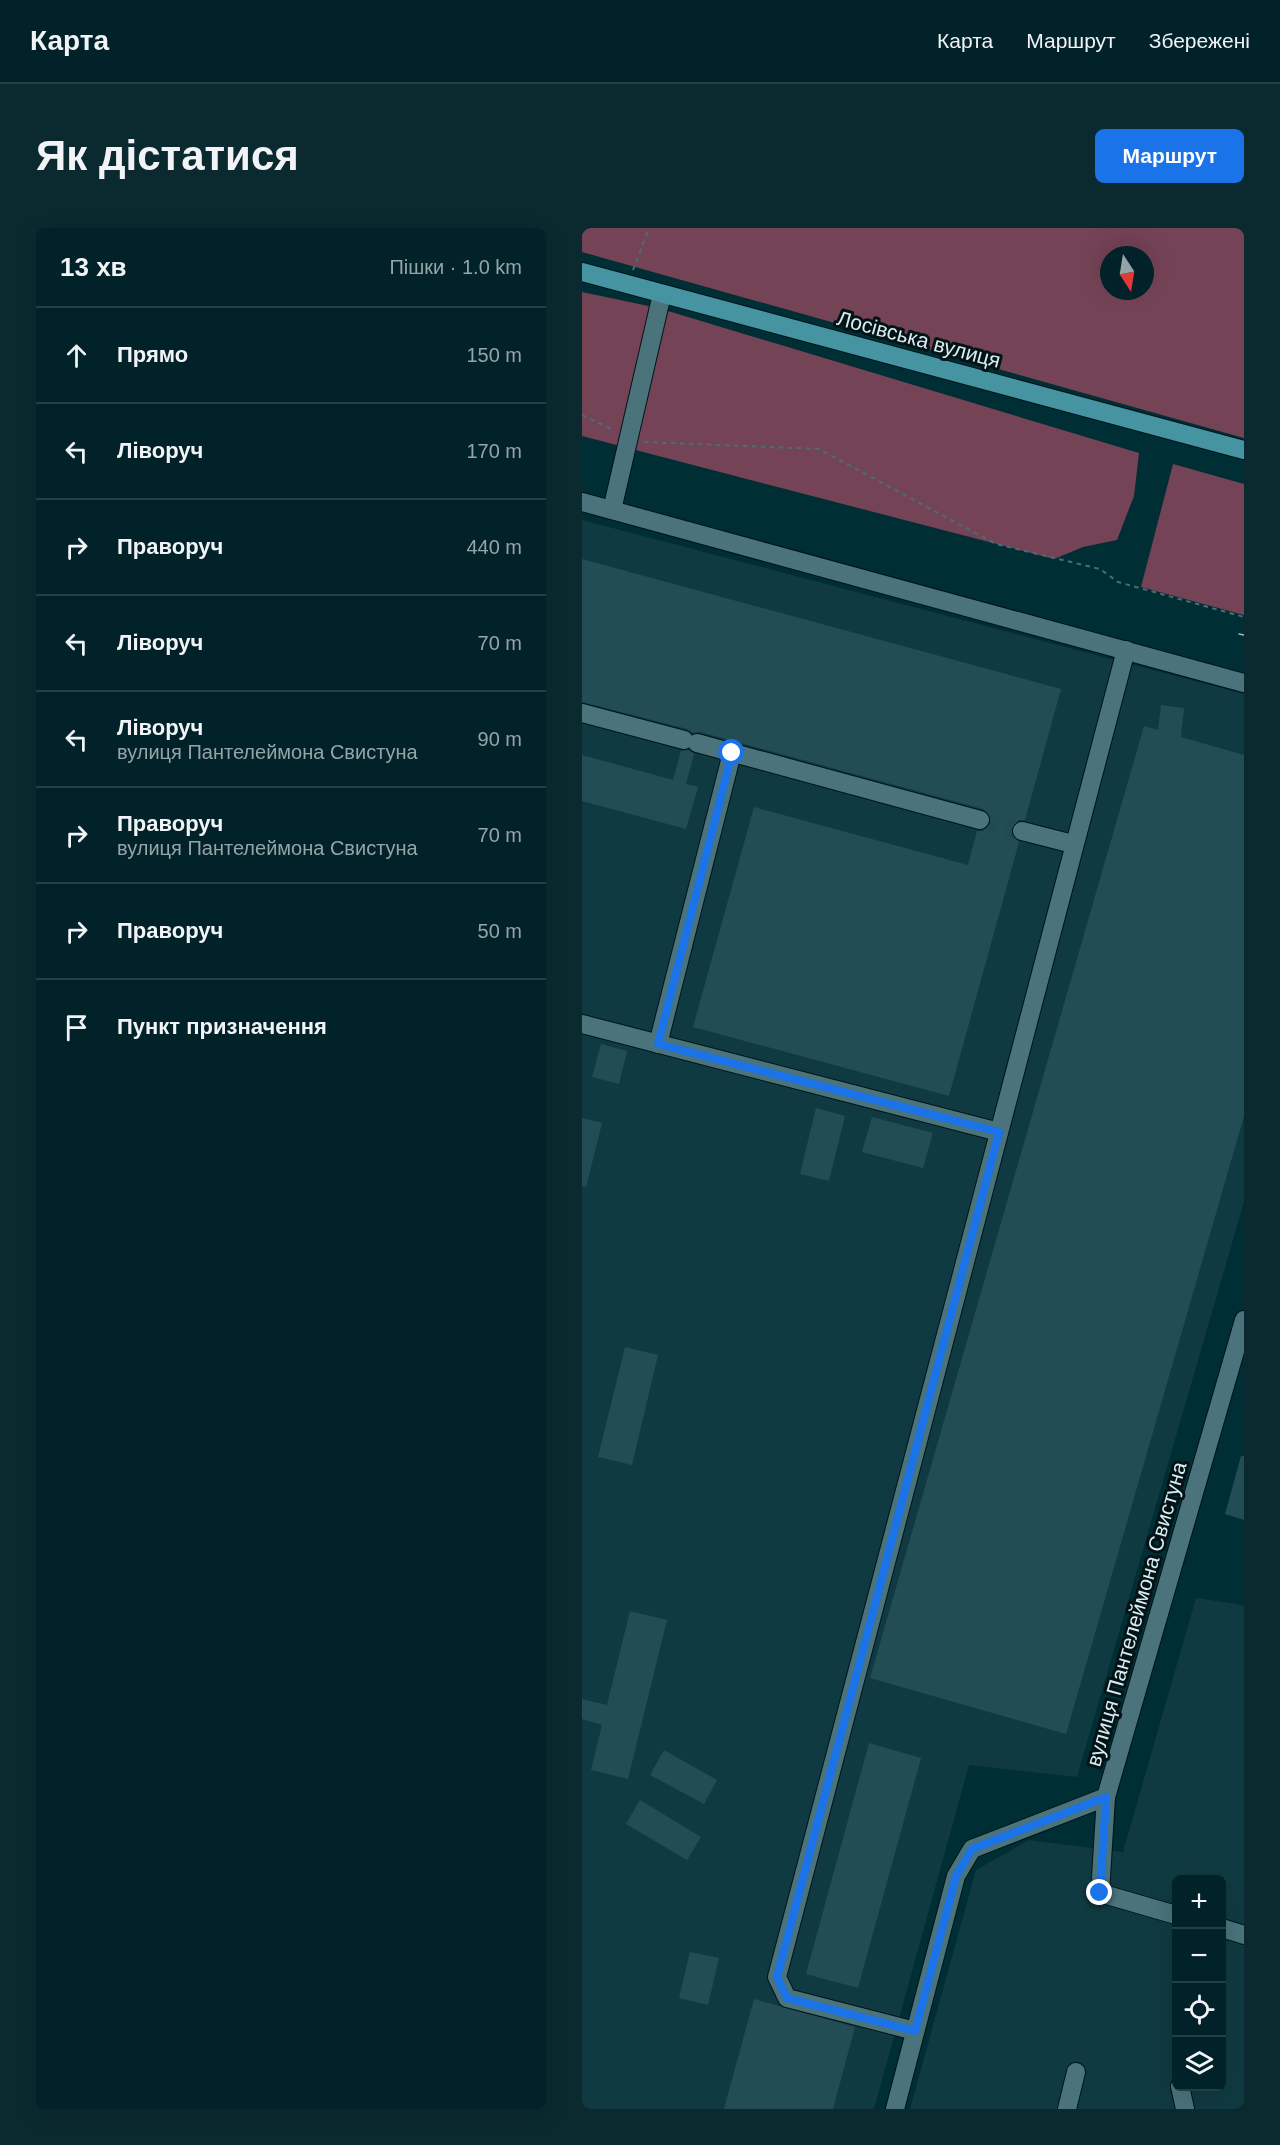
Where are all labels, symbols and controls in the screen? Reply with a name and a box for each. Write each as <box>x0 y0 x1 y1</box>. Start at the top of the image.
text: Карта <box>30 25 109 56</box>
text: Карта <box>937 29 993 52</box>
text: Маршрут <box>1026 29 1116 52</box>
text: Збережені <box>1149 29 1250 52</box>
button: Маршрут <box>1095 129 1244 183</box>
text: Як дістатися <box>36 132 299 179</box>
north arrow <box>1100 246 1154 300</box>
text: 13 хв <box>60 252 127 282</box>
text: Пішки · 1.0 km <box>389 256 522 278</box>
street label: Лосівська вулиця <box>835 306 1003 372</box>
icon: ahead <box>60 339 93 372</box>
text: Прямо <box>117 342 188 367</box>
text: 150 m <box>466 344 522 366</box>
icon: left <box>60 435 93 468</box>
text: Ліворуч <box>117 438 203 463</box>
text: 170 m <box>466 440 522 462</box>
icon: right <box>60 531 93 564</box>
text: Праворуч <box>117 534 223 559</box>
text: 440 m <box>466 536 522 558</box>
icon: left <box>60 627 93 660</box>
text: Ліворуч <box>117 630 203 655</box>
text: 70 m <box>478 632 522 654</box>
text: Ліворуч <box>117 715 203 740</box>
icon: left <box>60 723 93 756</box>
text: 90 m <box>478 728 522 750</box>
route start <box>718 739 744 765</box>
text: вулиця Пантелеймона Свистуна <box>117 741 418 763</box>
text: Праворуч <box>117 811 223 836</box>
icon: right <box>60 819 93 852</box>
text: 70 m <box>478 824 522 846</box>
text: вулиця Пантелеймона Свистуна <box>117 837 418 859</box>
icon: right <box>60 915 93 948</box>
text: Праворуч <box>117 918 223 943</box>
text: 50 m <box>478 920 522 942</box>
icon: arrive <box>60 1011 93 1044</box>
text: Пункт призначення <box>117 1014 327 1039</box>
street label: вулиця Пантелеймона Свистуна <box>1081 1459 1191 1769</box>
map controls <box>1172 1875 1226 2091</box>
button: + <box>1172 1875 1226 1929</box>
route end <box>1086 1879 1112 1905</box>
button: − <box>1172 1929 1226 1983</box>
button: locate <box>1172 1983 1226 2037</box>
button: layers <box>1172 2037 1226 2091</box>

